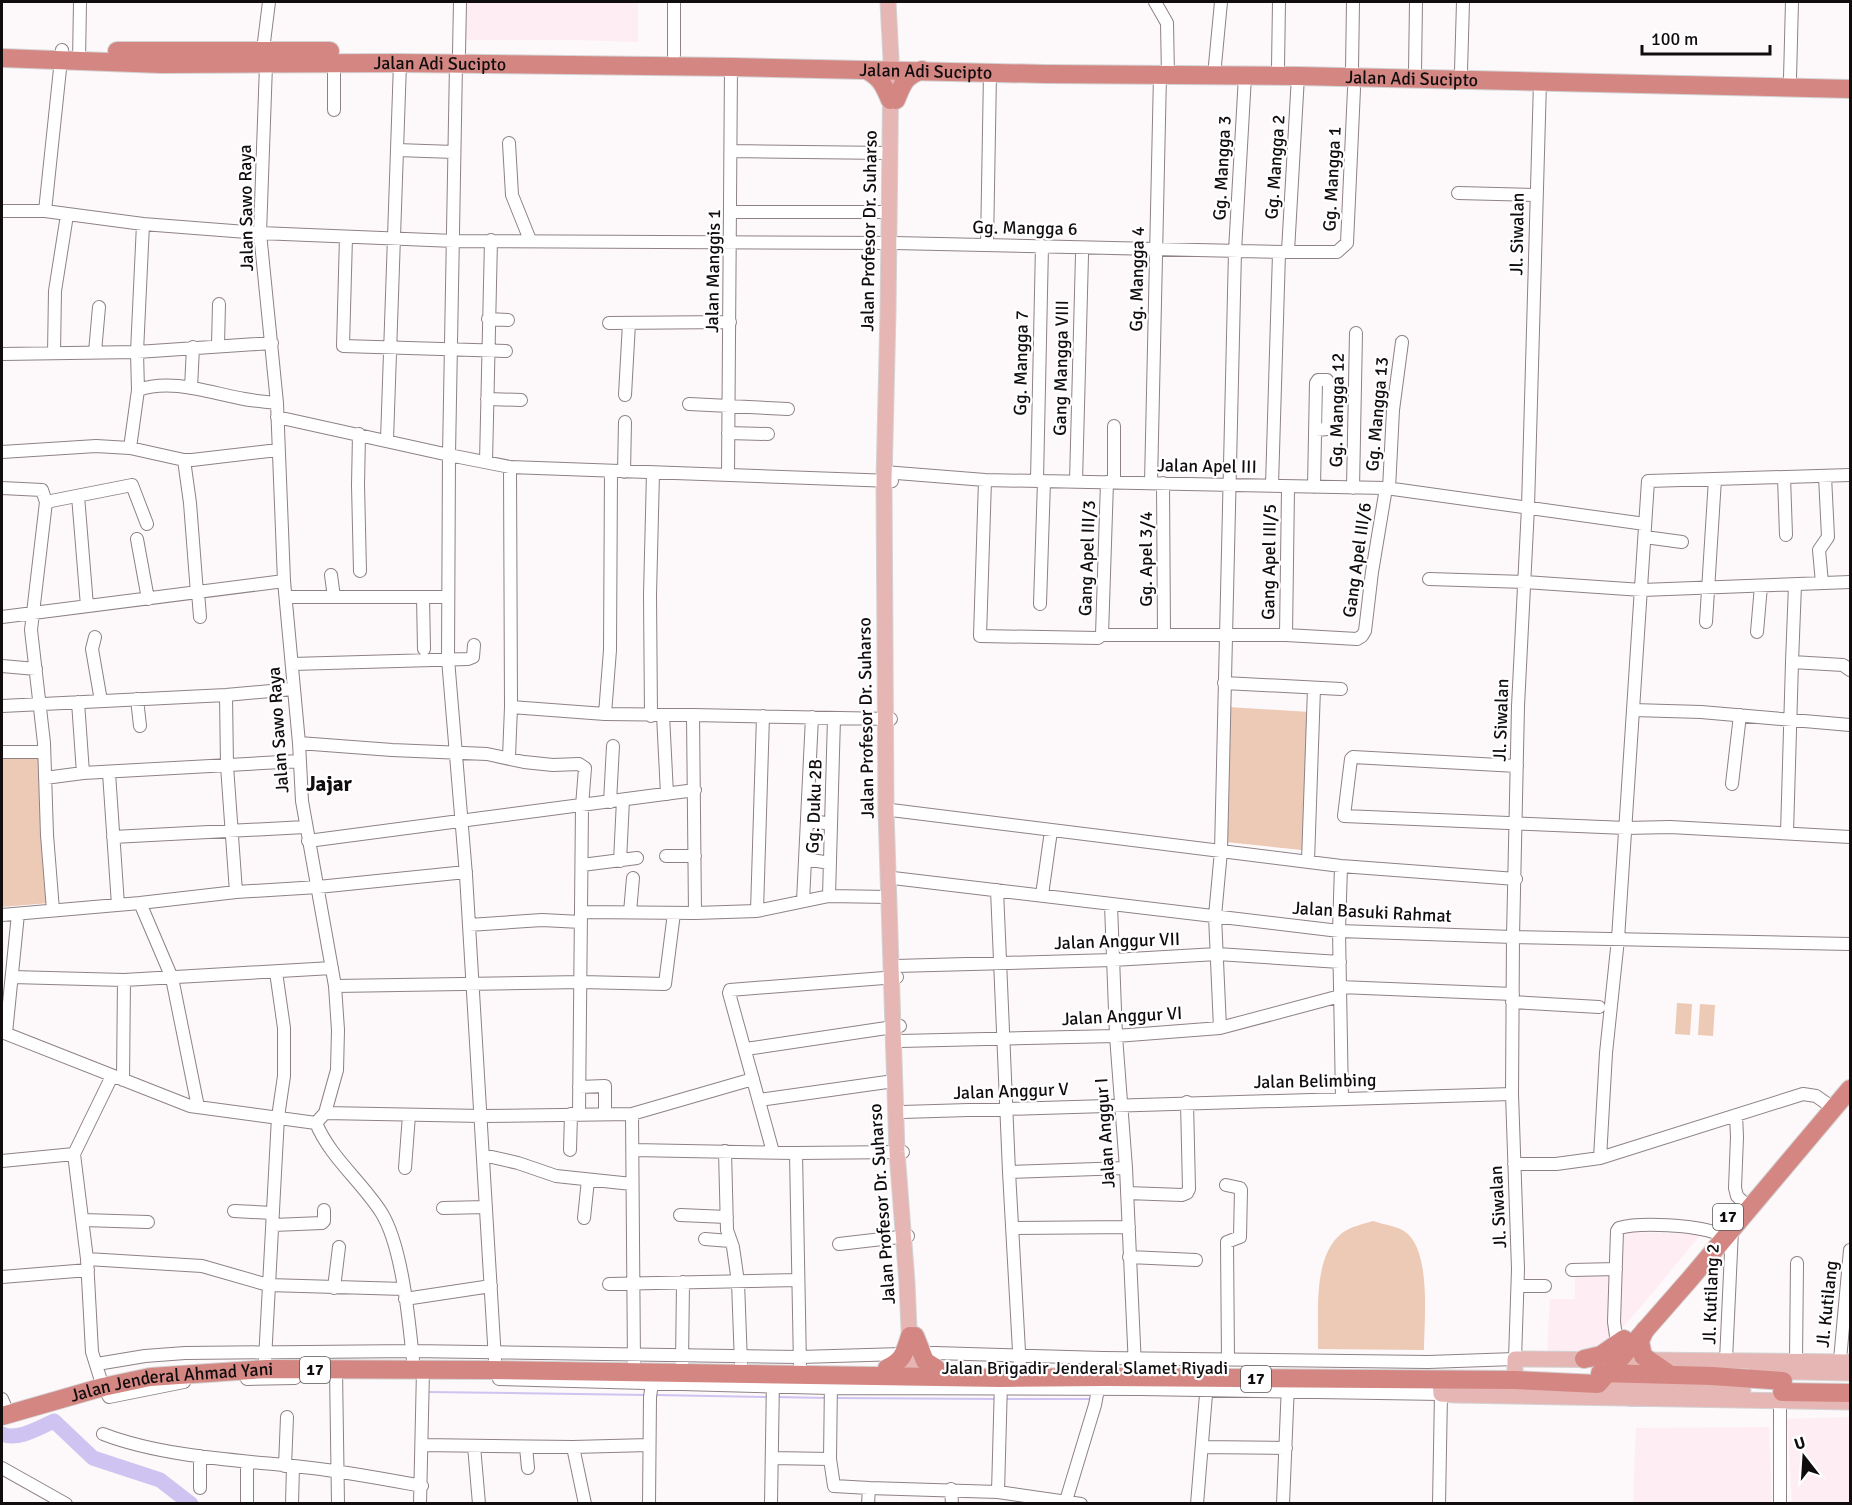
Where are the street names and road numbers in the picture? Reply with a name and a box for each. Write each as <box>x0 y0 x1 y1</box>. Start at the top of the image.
street label: Jalan Adi Sucipto <box>373 52 506 75</box>
street label: Jalan Adi Sucipto <box>859 59 992 84</box>
street label: Jalan Adi Sucipto <box>1345 66 1478 91</box>
street label: Gg. Mangga 2 <box>1260 114 1290 220</box>
street label: Gg. Mangga 3 <box>1208 115 1236 221</box>
street label: Gg. Mangga 1 <box>1318 126 1346 232</box>
street label: Jalan Profesor Dr. Suharso <box>856 130 882 332</box>
street label: Jalan Sawo Raya <box>234 144 258 272</box>
street label: Jl. Siwalan <box>1505 192 1529 276</box>
street label: Jalan Manggis 1 <box>701 209 725 333</box>
street label: Gg. Mangga 6 <box>972 216 1078 240</box>
street label: Gg. Mangga 4 <box>1125 226 1149 332</box>
street label: Gang Mangga VIII <box>1049 300 1073 436</box>
street label: Gg. Mangga 7 <box>1009 310 1033 416</box>
street label: Gg. Mangga 12 <box>1325 352 1349 468</box>
street label: Gg. Mangga 13 <box>1361 356 1393 472</box>
street label: Jalan Apel III <box>1157 454 1257 478</box>
street label: Gang Apel III/3 <box>1074 500 1100 616</box>
street label: Gang Apel III/6 <box>1338 501 1376 619</box>
street label: Gang Apel III/5 <box>1257 504 1281 620</box>
street label: Gg. Apel 3/4 <box>1135 511 1157 607</box>
street label: Jalan Profesor Dr. Suharso <box>853 617 879 819</box>
street label: Jalan Sawo Raya <box>263 666 293 794</box>
street label: Jl. Siwalan <box>1489 678 1513 762</box>
street label: Gg. Duku 2B <box>801 758 827 854</box>
street label: Jalan Basuki Rahmat <box>1292 897 1452 927</box>
street label: Jalan Anggur VII <box>1054 928 1180 954</box>
street label: Jalan Anggur VI <box>1061 1002 1183 1030</box>
street label: Jalan Belimbing <box>1253 1069 1377 1093</box>
street label: Jalan Anggur I <box>1090 1077 1120 1189</box>
street label: Jalan Anggur V <box>953 1078 1070 1104</box>
street label: Jalan Profesor Dr. Suharso <box>864 1103 900 1305</box>
street label: Jl. Siwalan <box>1485 1165 1511 1249</box>
road number: 17 <box>1713 1204 1743 1230</box>
street label: Jl. Kutilang 2 <box>1698 1243 1724 1345</box>
street label: Jl. Kutilang <box>1811 1259 1843 1349</box>
road number: 17 <box>300 1357 330 1383</box>
street label: Jalan Brigadir Jenderal Slamet Riyadi <box>942 1357 1228 1379</box>
street label: Jalan Jenderal Ahmad Yani <box>68 1358 273 1407</box>
road number: 17 <box>1241 1366 1271 1392</box>

